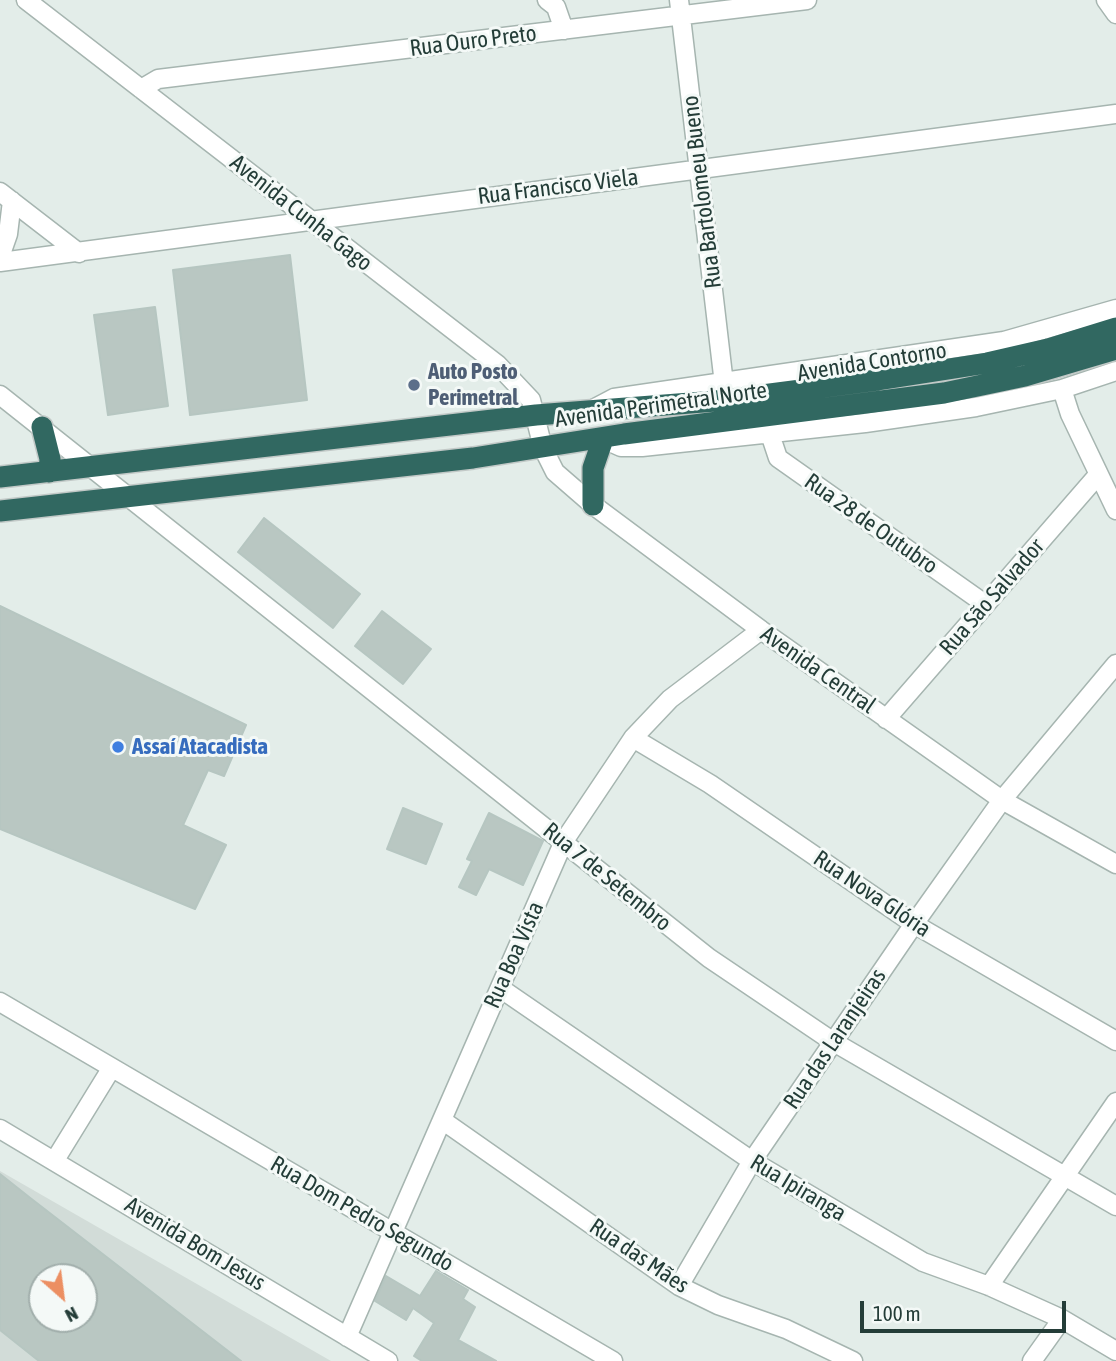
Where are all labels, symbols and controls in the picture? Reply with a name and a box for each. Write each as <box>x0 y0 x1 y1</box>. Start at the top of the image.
street label: Rua Ouro Preto <box>408 20 538 62</box>
street label: Rua Bartolomeu Bueno <box>676 94 728 290</box>
street label: Avenida Cunha Gago <box>224 149 378 277</box>
street label: Rua Francisco Viela <box>476 163 640 211</box>
street label: Avenida Contorno <box>796 337 948 387</box>
place label: Auto Posto Perimetral <box>428 358 518 412</box>
street label: Avenida Perimetral Norte <box>553 376 769 434</box>
marker: Auto Posto Perimetral <box>406 377 422 393</box>
street label: Rua 28 de Outubro <box>799 468 943 580</box>
street label: Rua São Salvador <box>934 533 1050 661</box>
street label: Avenida Central <box>755 620 881 720</box>
place label: Assaí Atacadista <box>132 733 268 761</box>
marker: Assaí Atacadista <box>110 739 126 755</box>
street label: Rua 7 de Setembro <box>537 817 677 937</box>
street label: Rua Nova Glória <box>808 845 936 943</box>
street label: Rua Boa Vista <box>478 897 550 1013</box>
street label: Rua das Laranjeiras <box>778 964 892 1114</box>
street label: Rua Ipiranga <box>745 1149 851 1227</box>
street label: Rua Dom Pedro Segundo <box>266 1150 458 1278</box>
street label: Avenida Bom Jesus <box>120 1191 270 1297</box>
street label: Rua das Mães <box>584 1213 694 1299</box>
north arrow <box>28 1263 98 1333</box>
scale bar <box>864 1288 1070 1332</box>
text: 100 m <box>873 1301 921 1325</box>
text: N <box>62 1302 82 1327</box>

